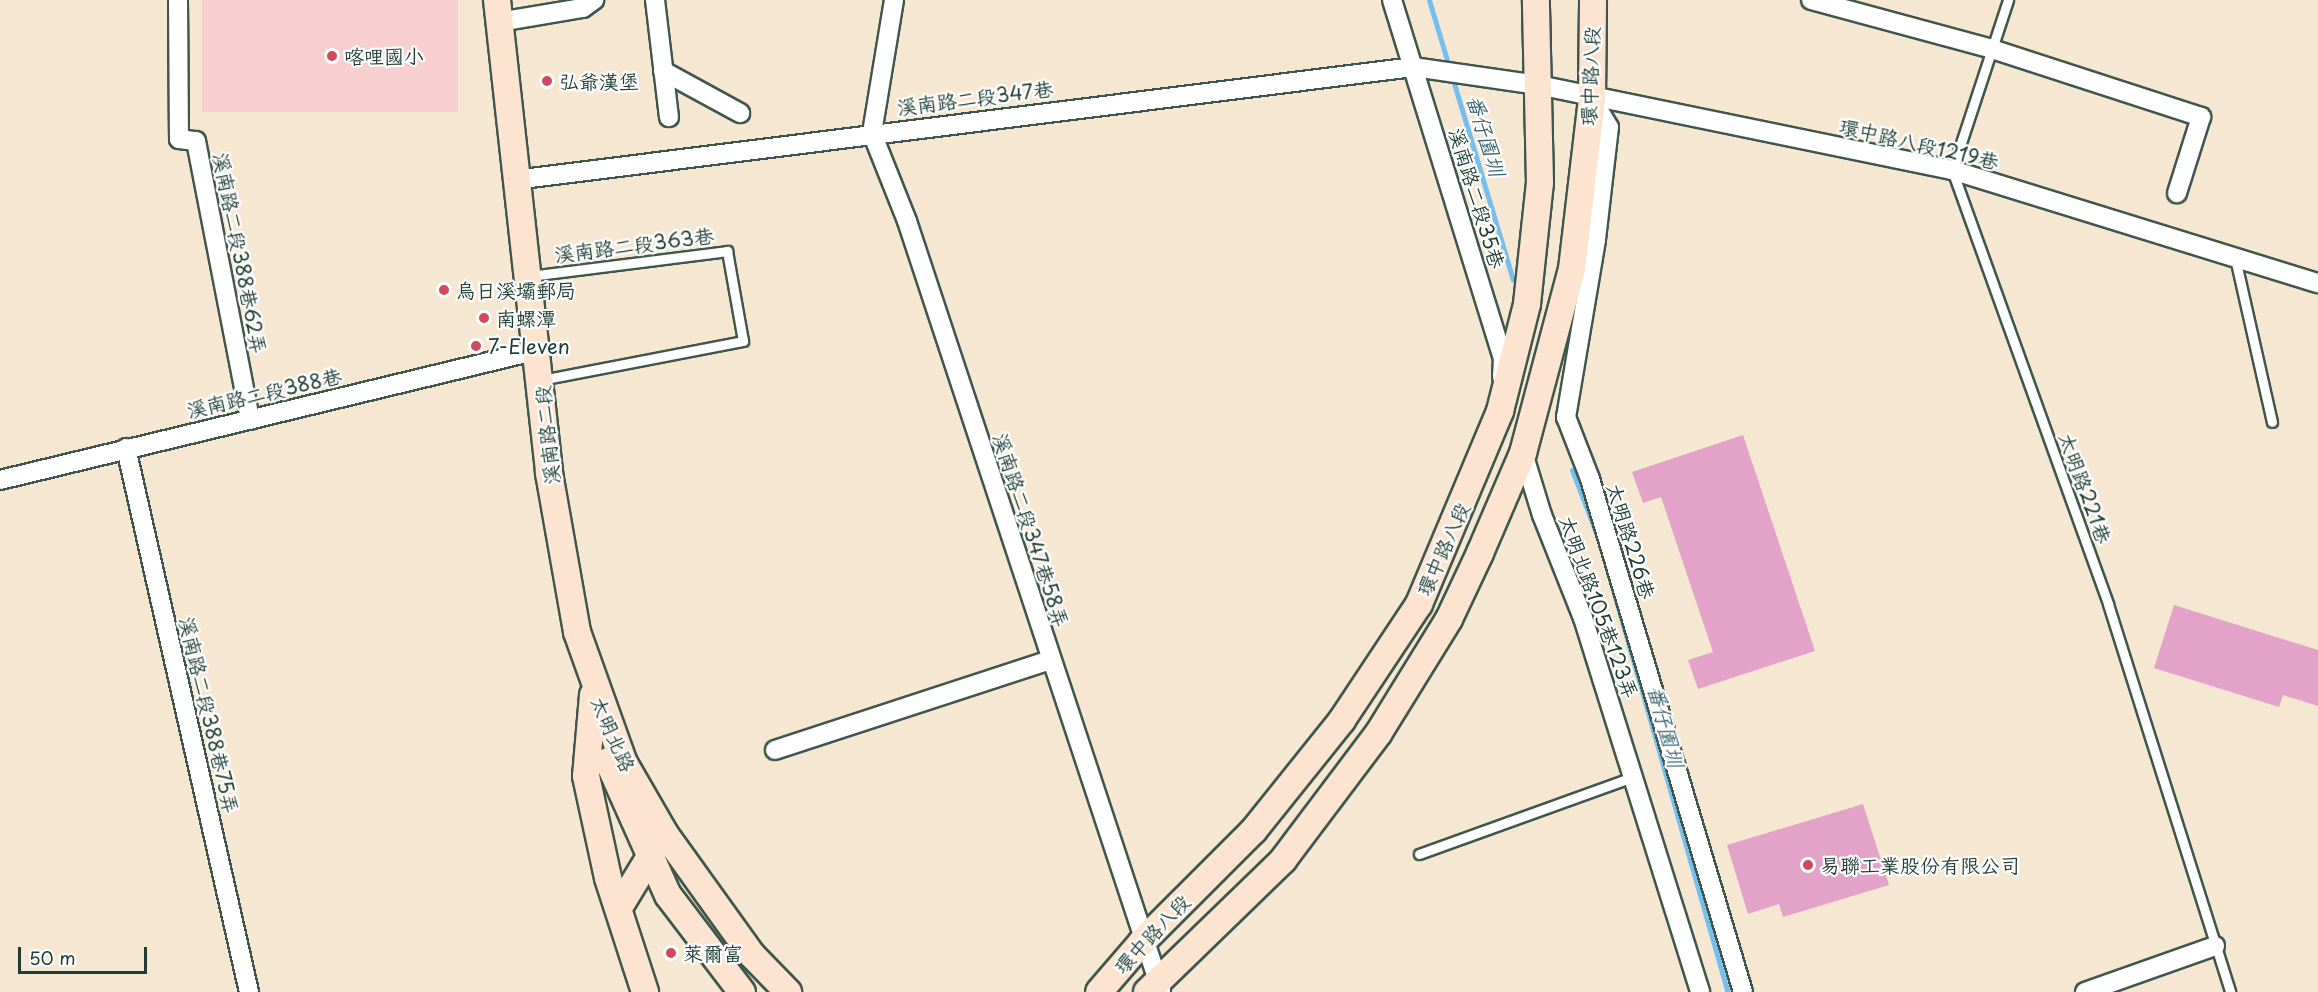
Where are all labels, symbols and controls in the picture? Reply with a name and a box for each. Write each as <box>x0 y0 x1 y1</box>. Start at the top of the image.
street label: 環中路八段 <box>1576 26 1604 126</box>
place label: 喀哩國小 <box>344 44 424 68</box>
marker: 喀哩國小 <box>325 49 339 63</box>
place label: 弘爺漢堡 <box>559 69 639 93</box>
marker: 弘爺漢堡 <box>540 74 554 88</box>
street label: 溪南路二段347巷 <box>895 77 1055 119</box>
water label: 番仔園圳 <box>1463 91 1511 179</box>
street label: 環中路八段1219巷 <box>1837 114 2001 174</box>
street label: 溪南路二段35巷 <box>1444 125 1510 271</box>
street label: 溪南路二段388巷62弄 <box>209 150 271 356</box>
street label: 溪南路二段363巷 <box>553 223 715 267</box>
place label: 烏日溪壩郵局 <box>456 278 576 302</box>
marker: 烏日溪壩郵局 <box>437 283 451 297</box>
place label: 南螺潭 <box>496 306 556 330</box>
marker: 南螺潭 <box>477 311 491 325</box>
place label: 7-Eleven <box>488 334 570 358</box>
marker: 7-Eleven <box>469 339 483 353</box>
street label: 溪南路二段388巷 <box>184 364 344 422</box>
street label: 溪南路二段 <box>530 384 564 486</box>
street label: 太明路221巷 <box>2054 429 2116 547</box>
street label: 溪南路二段347巷58弄 <box>988 430 1074 630</box>
street label: 太明路226巷 <box>1602 480 1660 602</box>
street label: 環中路八段 <box>1412 498 1474 600</box>
street label: 太明北路105巷123弄 <box>1555 512 1643 702</box>
street label: 溪南路二段388巷75弄 <box>175 614 243 816</box>
water label: 番仔園圳 <box>1644 682 1690 770</box>
street label: 太明北路 <box>586 693 640 775</box>
place label: 易聯工業股份有限公司 <box>1820 853 2020 877</box>
marker: 易聯工業股份有限公司 <box>1801 858 1815 872</box>
street label: 環中路八段 <box>1109 889 1195 979</box>
scale bar <box>21 935 150 973</box>
place label: 萊爾富 <box>683 941 743 965</box>
text: 50 m <box>29 944 76 971</box>
marker: 萊爾富 <box>664 946 678 960</box>

